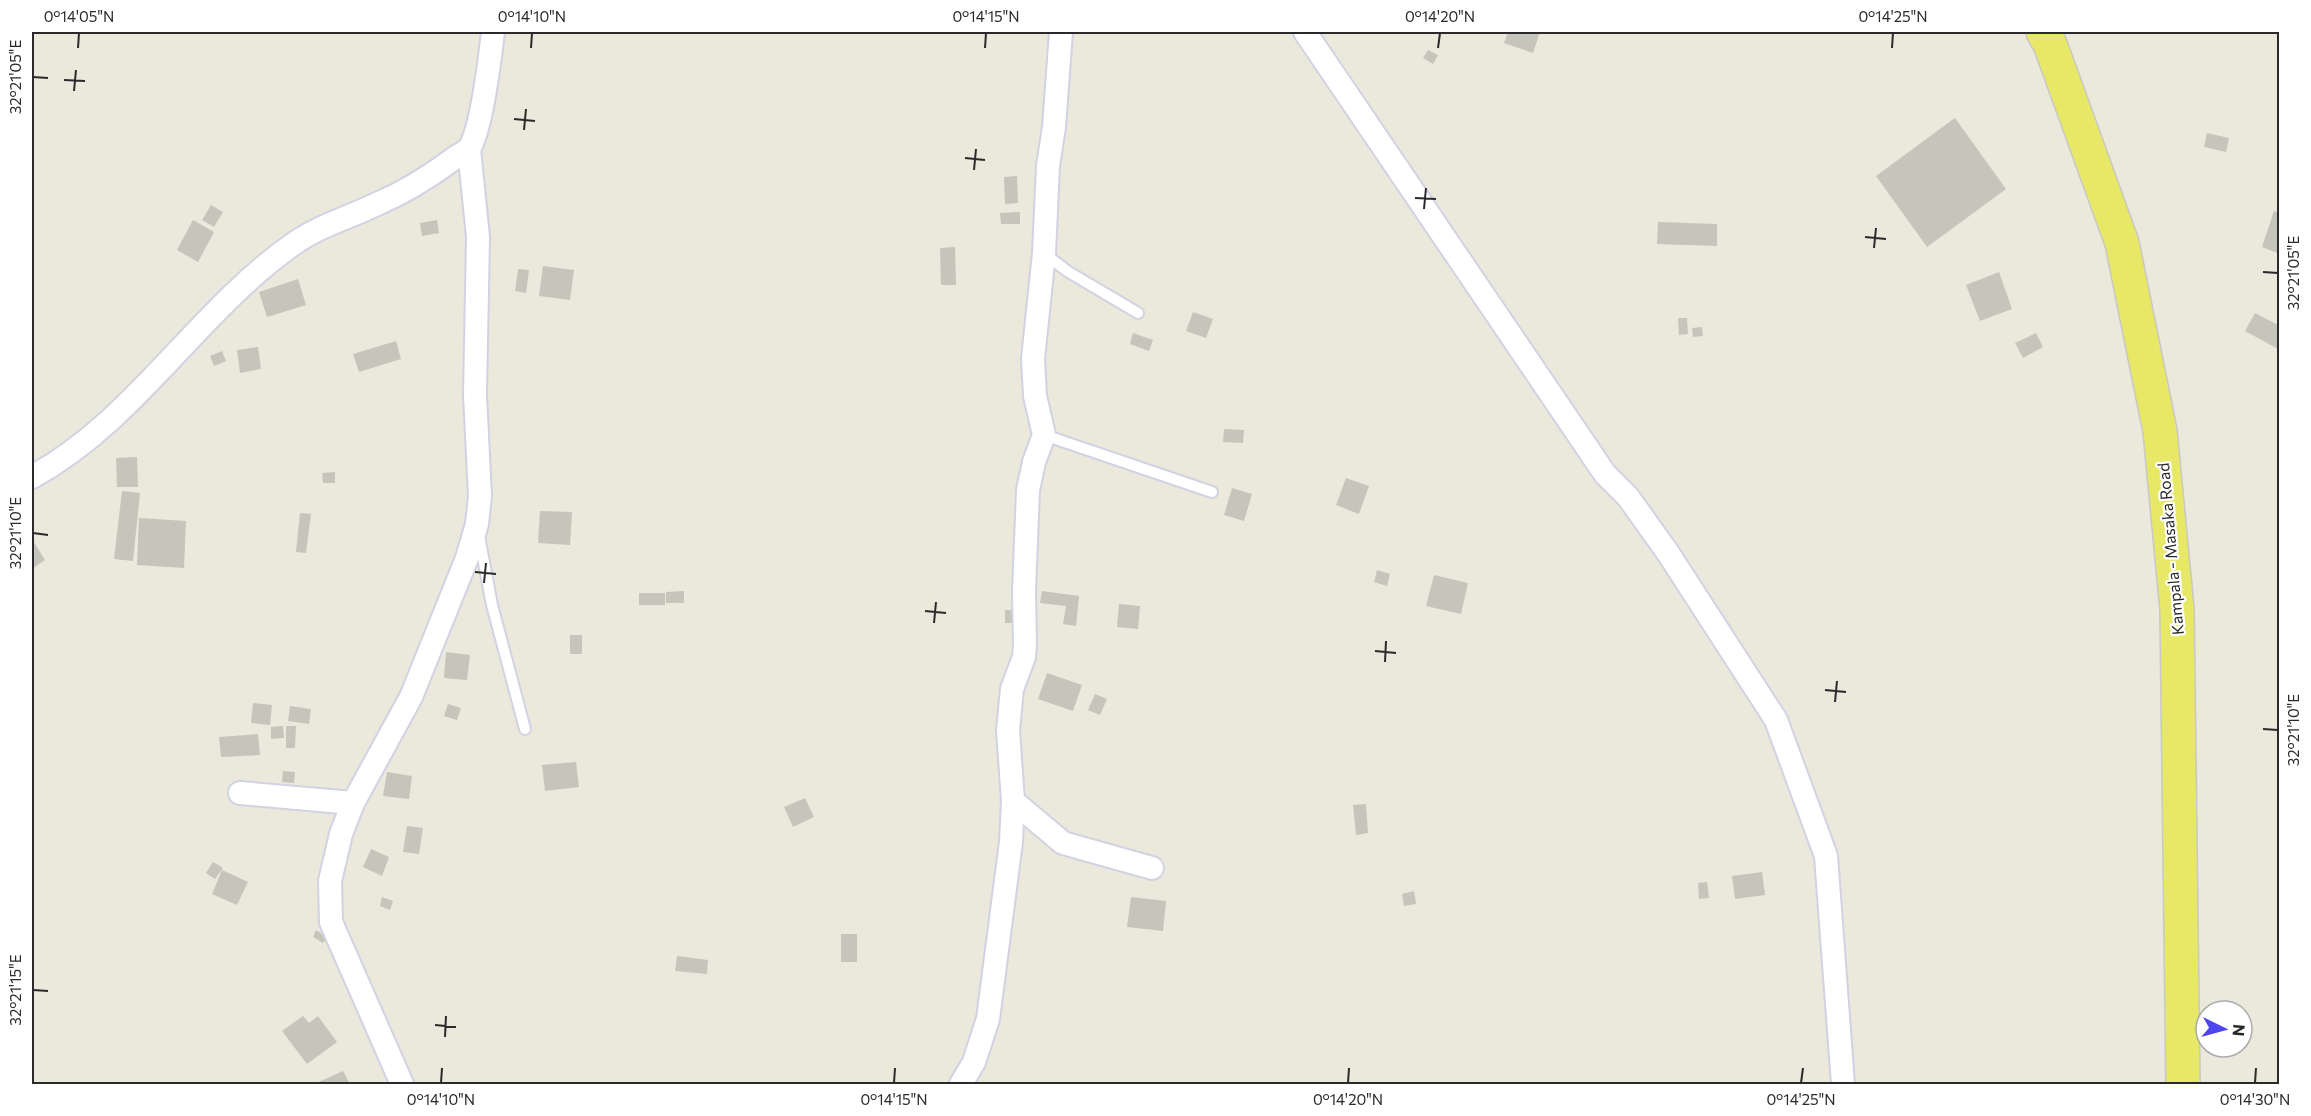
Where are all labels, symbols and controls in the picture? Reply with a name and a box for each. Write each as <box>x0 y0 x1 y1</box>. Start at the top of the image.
text: 0°14'05"N <box>44 7 114 25</box>
text: 0°14'10"N <box>498 7 566 25</box>
text: 0°14'15"N <box>952 7 1020 25</box>
text: 0°14'20"N <box>1405 7 1475 25</box>
text: 0°14'25"N <box>1858 7 1928 25</box>
text: 32°21'05"E <box>6 40 24 114</box>
text: 32°21'05"E <box>2284 236 2302 310</box>
street label: Kampala - Masaka Road <box>2153 462 2187 636</box>
text: 32°21'10"E <box>6 497 24 569</box>
text: 32°21'10"E <box>2284 694 2302 766</box>
text: 32°21'15"E <box>6 954 24 1026</box>
north arrow <box>2194 999 2254 1059</box>
text: N <box>2229 1024 2249 1037</box>
text: 0°14'10"N <box>407 1090 475 1108</box>
text: 0°14'15"N <box>860 1090 928 1108</box>
text: 0°14'20"N <box>1313 1090 1383 1108</box>
text: 0°14'25"N <box>1766 1090 1836 1108</box>
text: 0°14'30"N <box>2220 1090 2290 1108</box>

